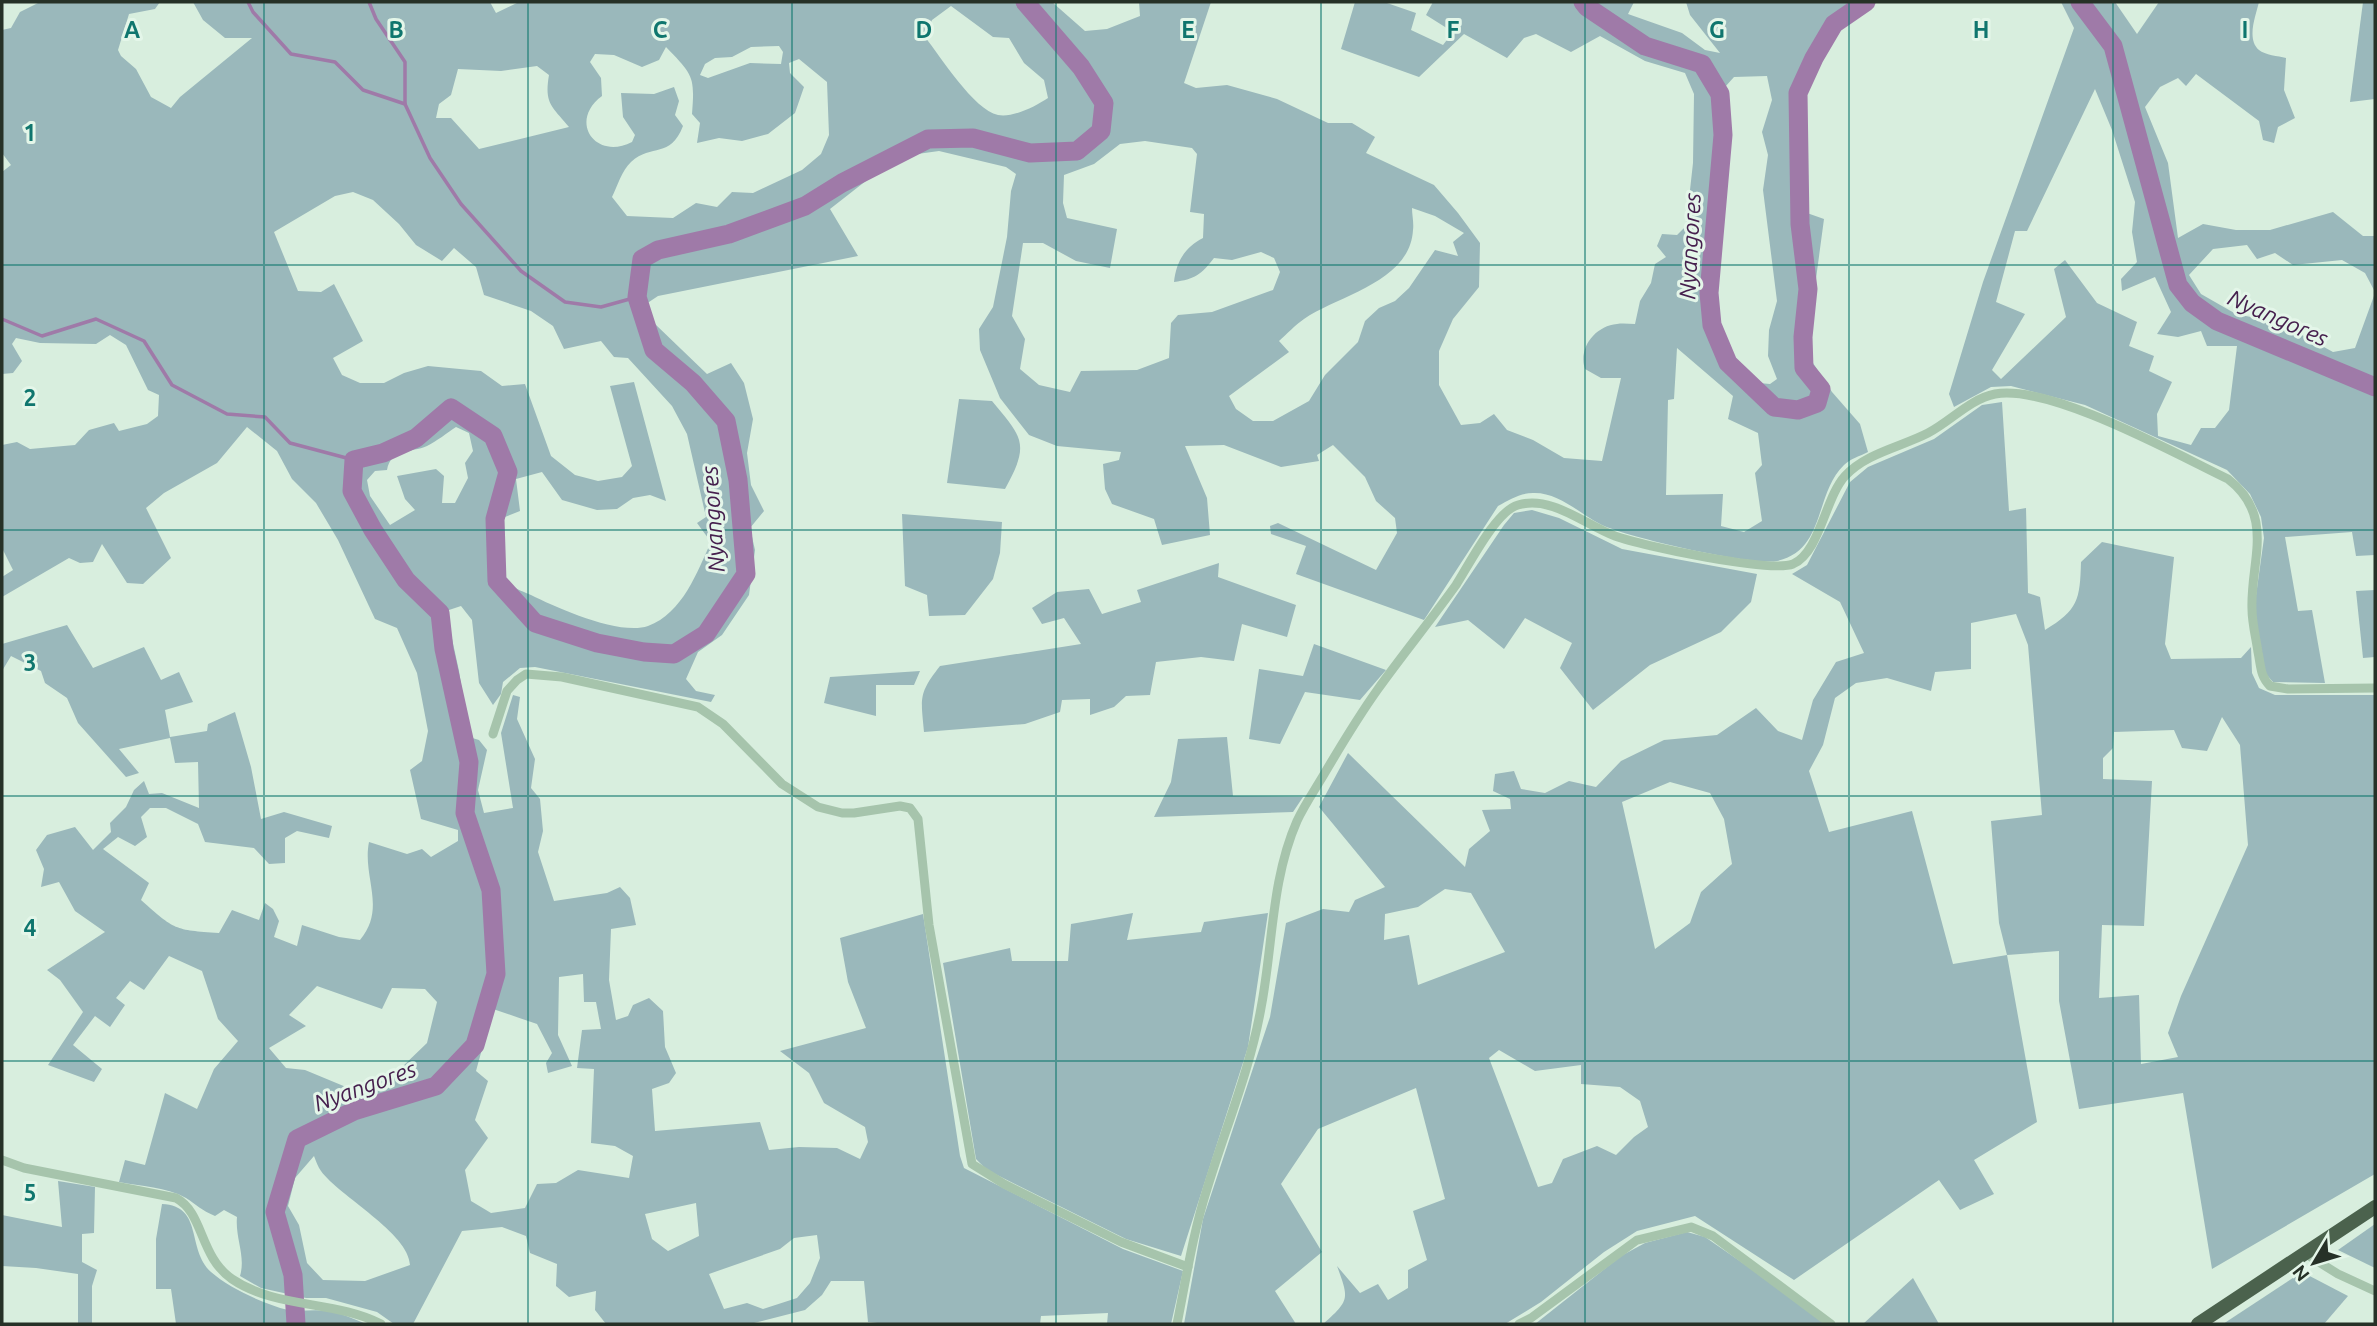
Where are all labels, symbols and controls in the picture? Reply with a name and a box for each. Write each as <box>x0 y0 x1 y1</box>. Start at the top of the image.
text: A <box>124 17 140 42</box>
text: B <box>388 17 404 42</box>
text: C <box>653 17 668 42</box>
text: D <box>916 17 932 42</box>
text: E <box>1181 17 1195 42</box>
text: F <box>1447 17 1460 42</box>
text: G <box>1709 17 1725 42</box>
text: H <box>1973 17 1989 42</box>
text: I <box>2242 17 2248 42</box>
text: 1 <box>24 120 36 145</box>
water label: Nyangores <box>1674 192 1705 300</box>
water label: Nyangores <box>2224 284 2332 351</box>
text: 2 <box>24 385 36 410</box>
water label: Nyangores <box>696 464 729 573</box>
text: 3 <box>24 650 36 675</box>
text: 4 <box>24 915 37 940</box>
water label: Nyangores <box>310 1055 420 1116</box>
text: 5 <box>24 1180 36 1205</box>
north arrow <box>2279 1228 2349 1298</box>
text: N <box>2288 1261 2314 1286</box>

